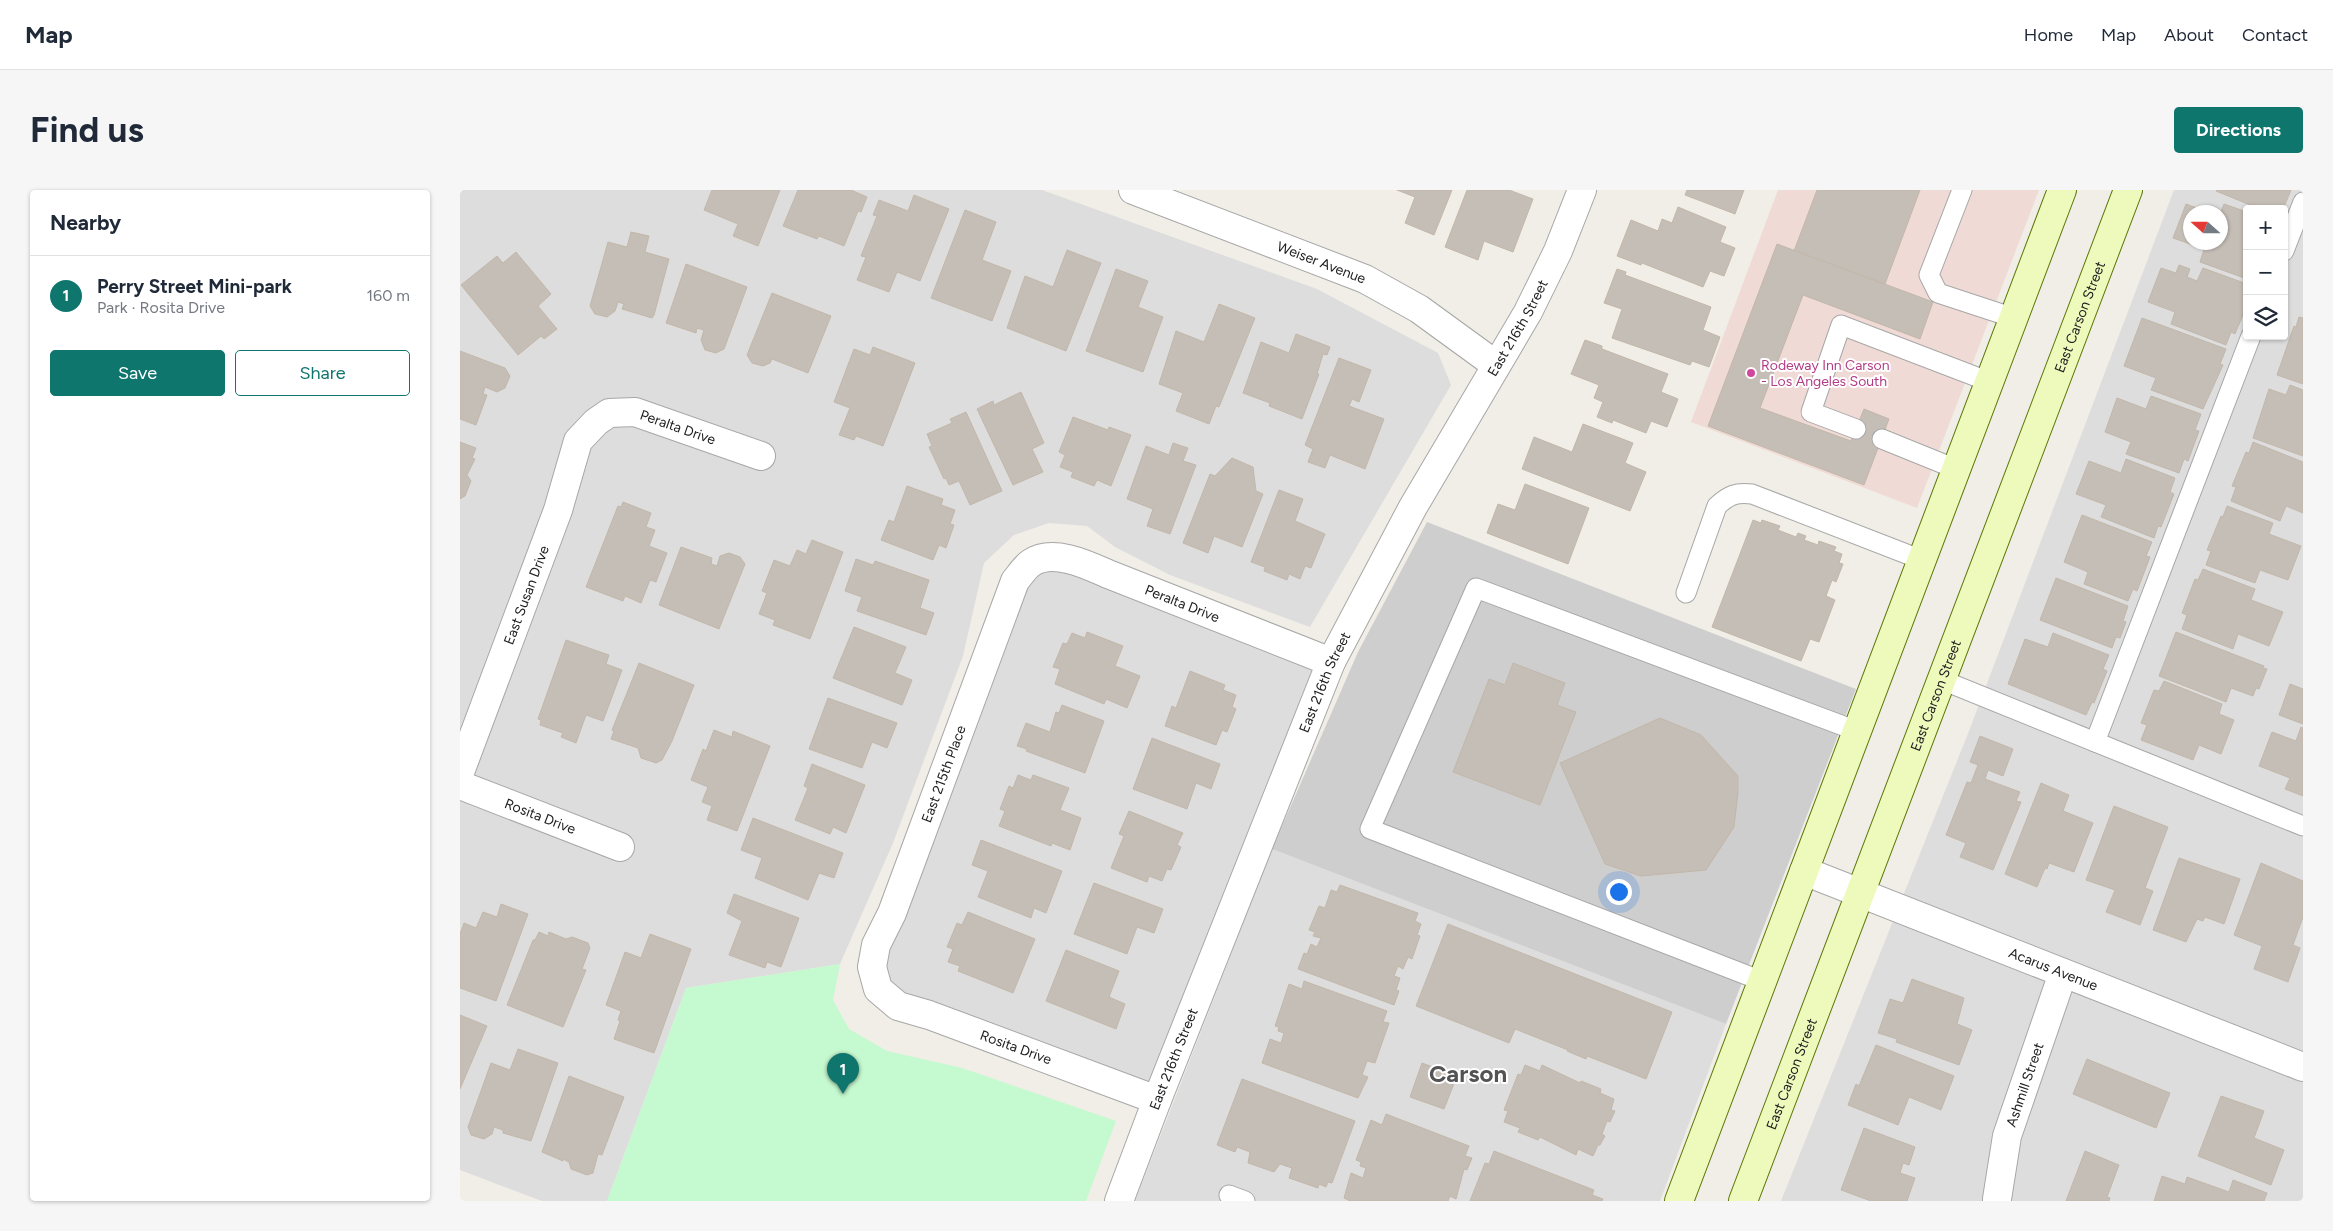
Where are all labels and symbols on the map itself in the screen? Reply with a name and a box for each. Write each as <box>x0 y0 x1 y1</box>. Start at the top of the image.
north arrow <box>2183 205 2228 250</box>
street label: Weiser Avenue <box>1275 238 1368 288</box>
street label: East Carson Street <box>2051 259 2109 375</box>
street label: East 216th Street <box>1484 277 1552 379</box>
place label: Rodeway Inn Carson - Los Angeles South <box>1761 357 1890 390</box>
marker: Rodeway Inn Carson - Los Angeles South <box>1745 367 1757 379</box>
street label: Peralta Drive <box>638 406 718 449</box>
street label: East Susan Drive <box>500 543 553 647</box>
street label: Peralta Drive <box>1142 581 1222 626</box>
street label: East 216th Street <box>1296 629 1354 735</box>
street label: East Carson Street <box>1907 637 1965 754</box>
street label: East 215th Place <box>918 723 970 825</box>
street label: Rosita Drive <box>502 795 578 838</box>
your location <box>1606 879 1632 905</box>
street label: Acarus Avenue <box>2006 944 2100 995</box>
street label: East 216th Street <box>1146 1006 1202 1113</box>
street label: East Carson Street <box>1763 1016 1821 1132</box>
street label: Rosita Drive <box>978 1027 1054 1068</box>
street label: Ashmill Street <box>2003 1041 2047 1129</box>
pin: 1 <box>827 1053 859 1094</box>
district label: Carson <box>1429 1059 1507 1088</box>

